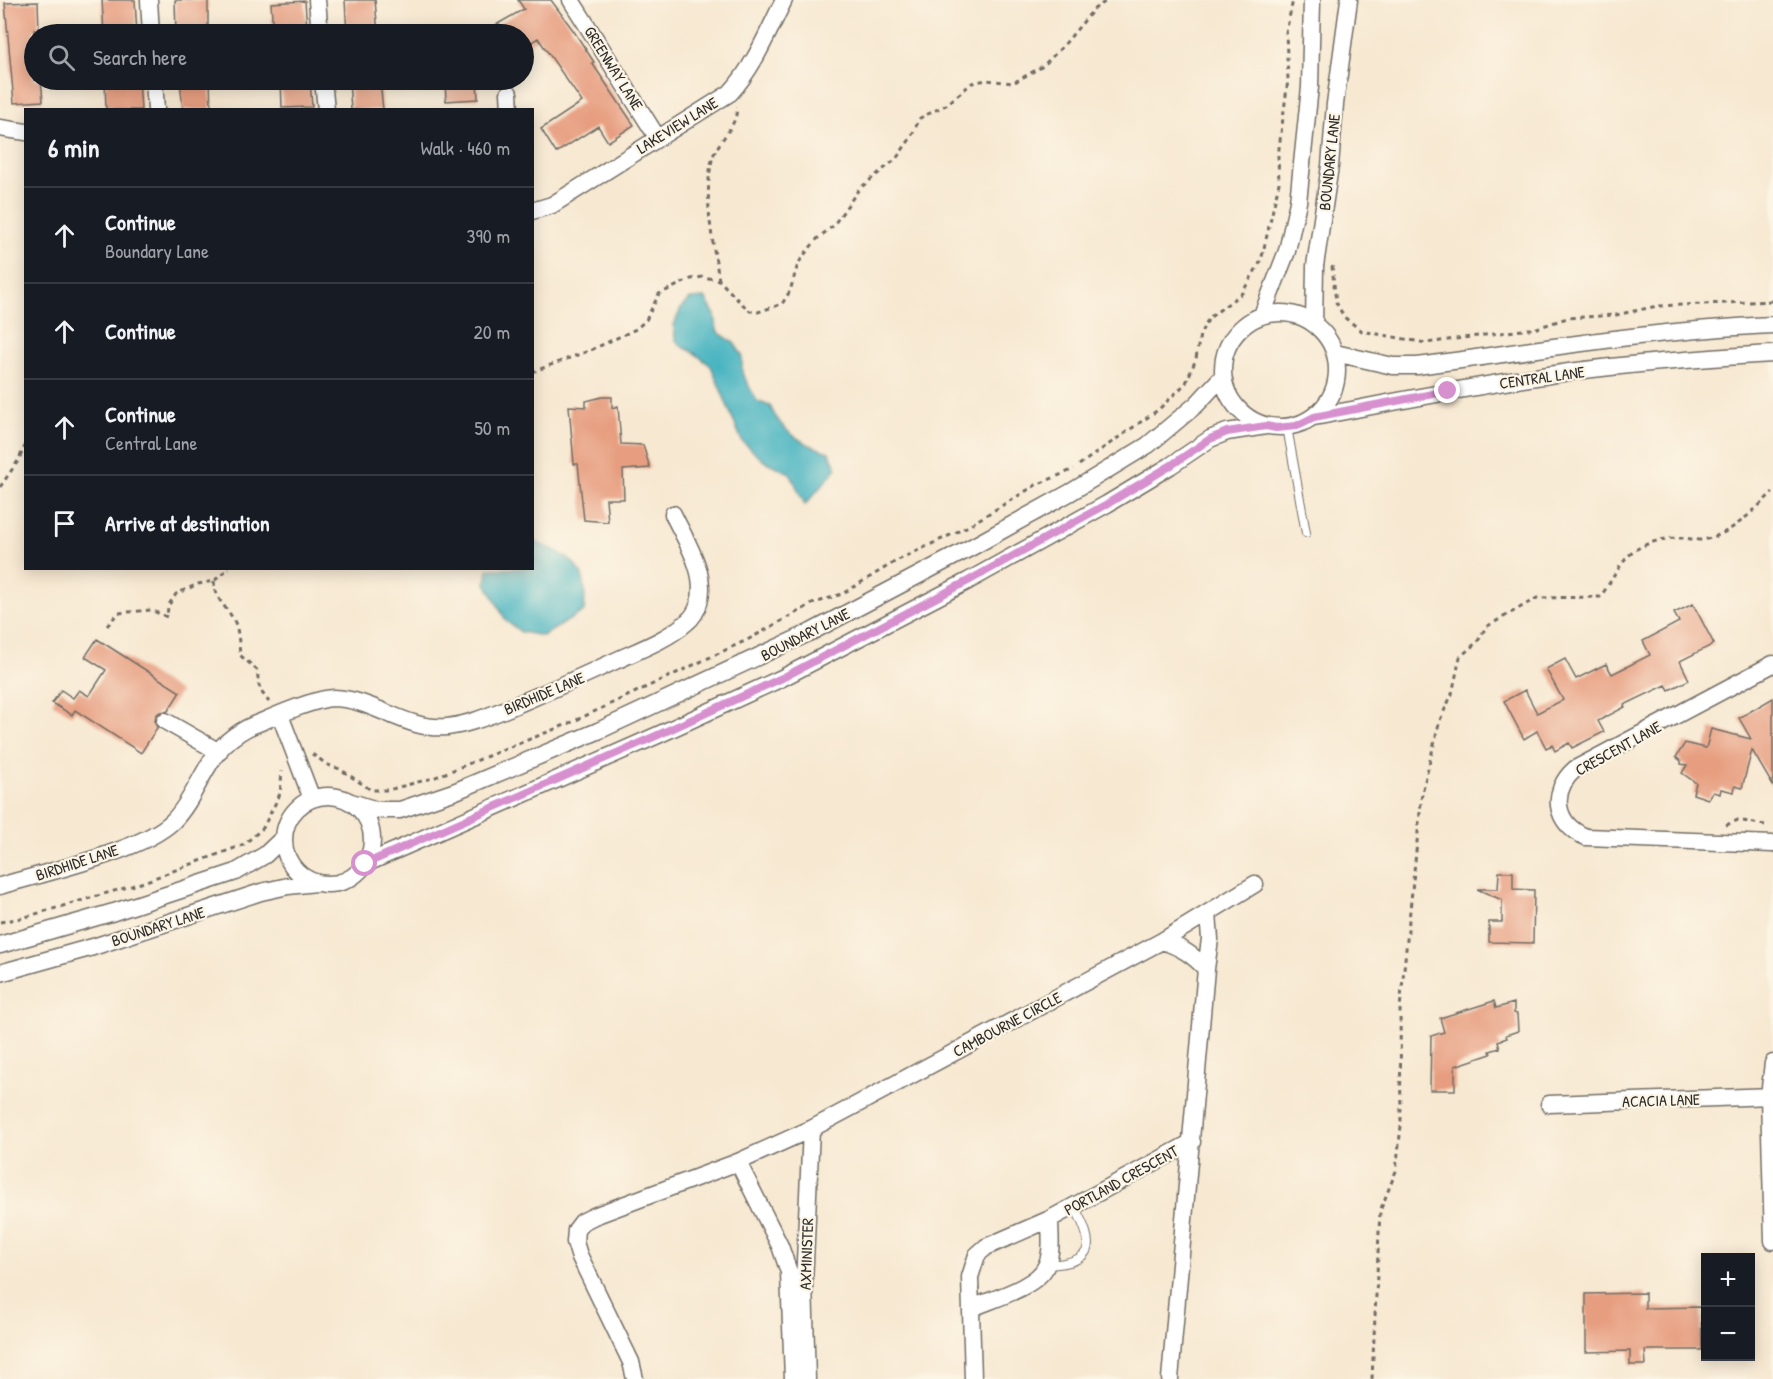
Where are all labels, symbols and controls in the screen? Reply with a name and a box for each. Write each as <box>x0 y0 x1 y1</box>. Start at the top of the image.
street label: GREENWAY LANE <box>579 22 649 114</box>
search box <box>24 24 534 90</box>
icon: search <box>45 41 78 74</box>
text: Search here <box>93 42 187 72</box>
street label: LAKEVIEW LANE <box>632 91 722 159</box>
street label: BOUNDARY LANE <box>1313 113 1345 211</box>
text: 6 min <box>48 130 100 165</box>
text: Walk · 460 m <box>420 134 510 161</box>
text: Continue <box>105 207 176 237</box>
icon: ahead <box>48 219 81 252</box>
text: 390 m <box>467 222 510 249</box>
text: Boundary Lane <box>105 237 209 264</box>
icon: ahead <box>48 315 81 348</box>
text: Continue <box>105 316 176 346</box>
text: 20 m <box>473 318 510 345</box>
street label: CENTRAL LANE <box>1498 360 1586 394</box>
route end <box>1434 377 1460 403</box>
text: Continue <box>105 399 176 429</box>
icon: ahead <box>48 411 81 444</box>
text: 50 m <box>474 414 510 441</box>
text: Central Lane <box>105 429 198 456</box>
icon: arrive <box>48 507 81 540</box>
text: Arrive at destination <box>105 508 270 538</box>
street label: BOUNDARY LANE <box>757 602 853 666</box>
street label: BIRDHIDE LANE <box>500 666 588 720</box>
street label: CRESCENT LANE <box>1571 715 1665 781</box>
street label: BIRDHIDE LANE <box>33 838 121 886</box>
route start <box>351 850 377 876</box>
street label: BOUNDARY LANE <box>108 901 208 951</box>
street label: CAMBOURNE CIRCLE <box>949 986 1065 1062</box>
street label: ACACIA LANE <box>1622 1088 1700 1112</box>
street label: PORTLAND CRESCENT <box>1060 1139 1182 1220</box>
street label: AXMINISTER <box>794 1218 818 1290</box>
map controls <box>1701 1253 1755 1361</box>
button: + <box>1701 1253 1755 1307</box>
button: − <box>1701 1307 1755 1361</box>

